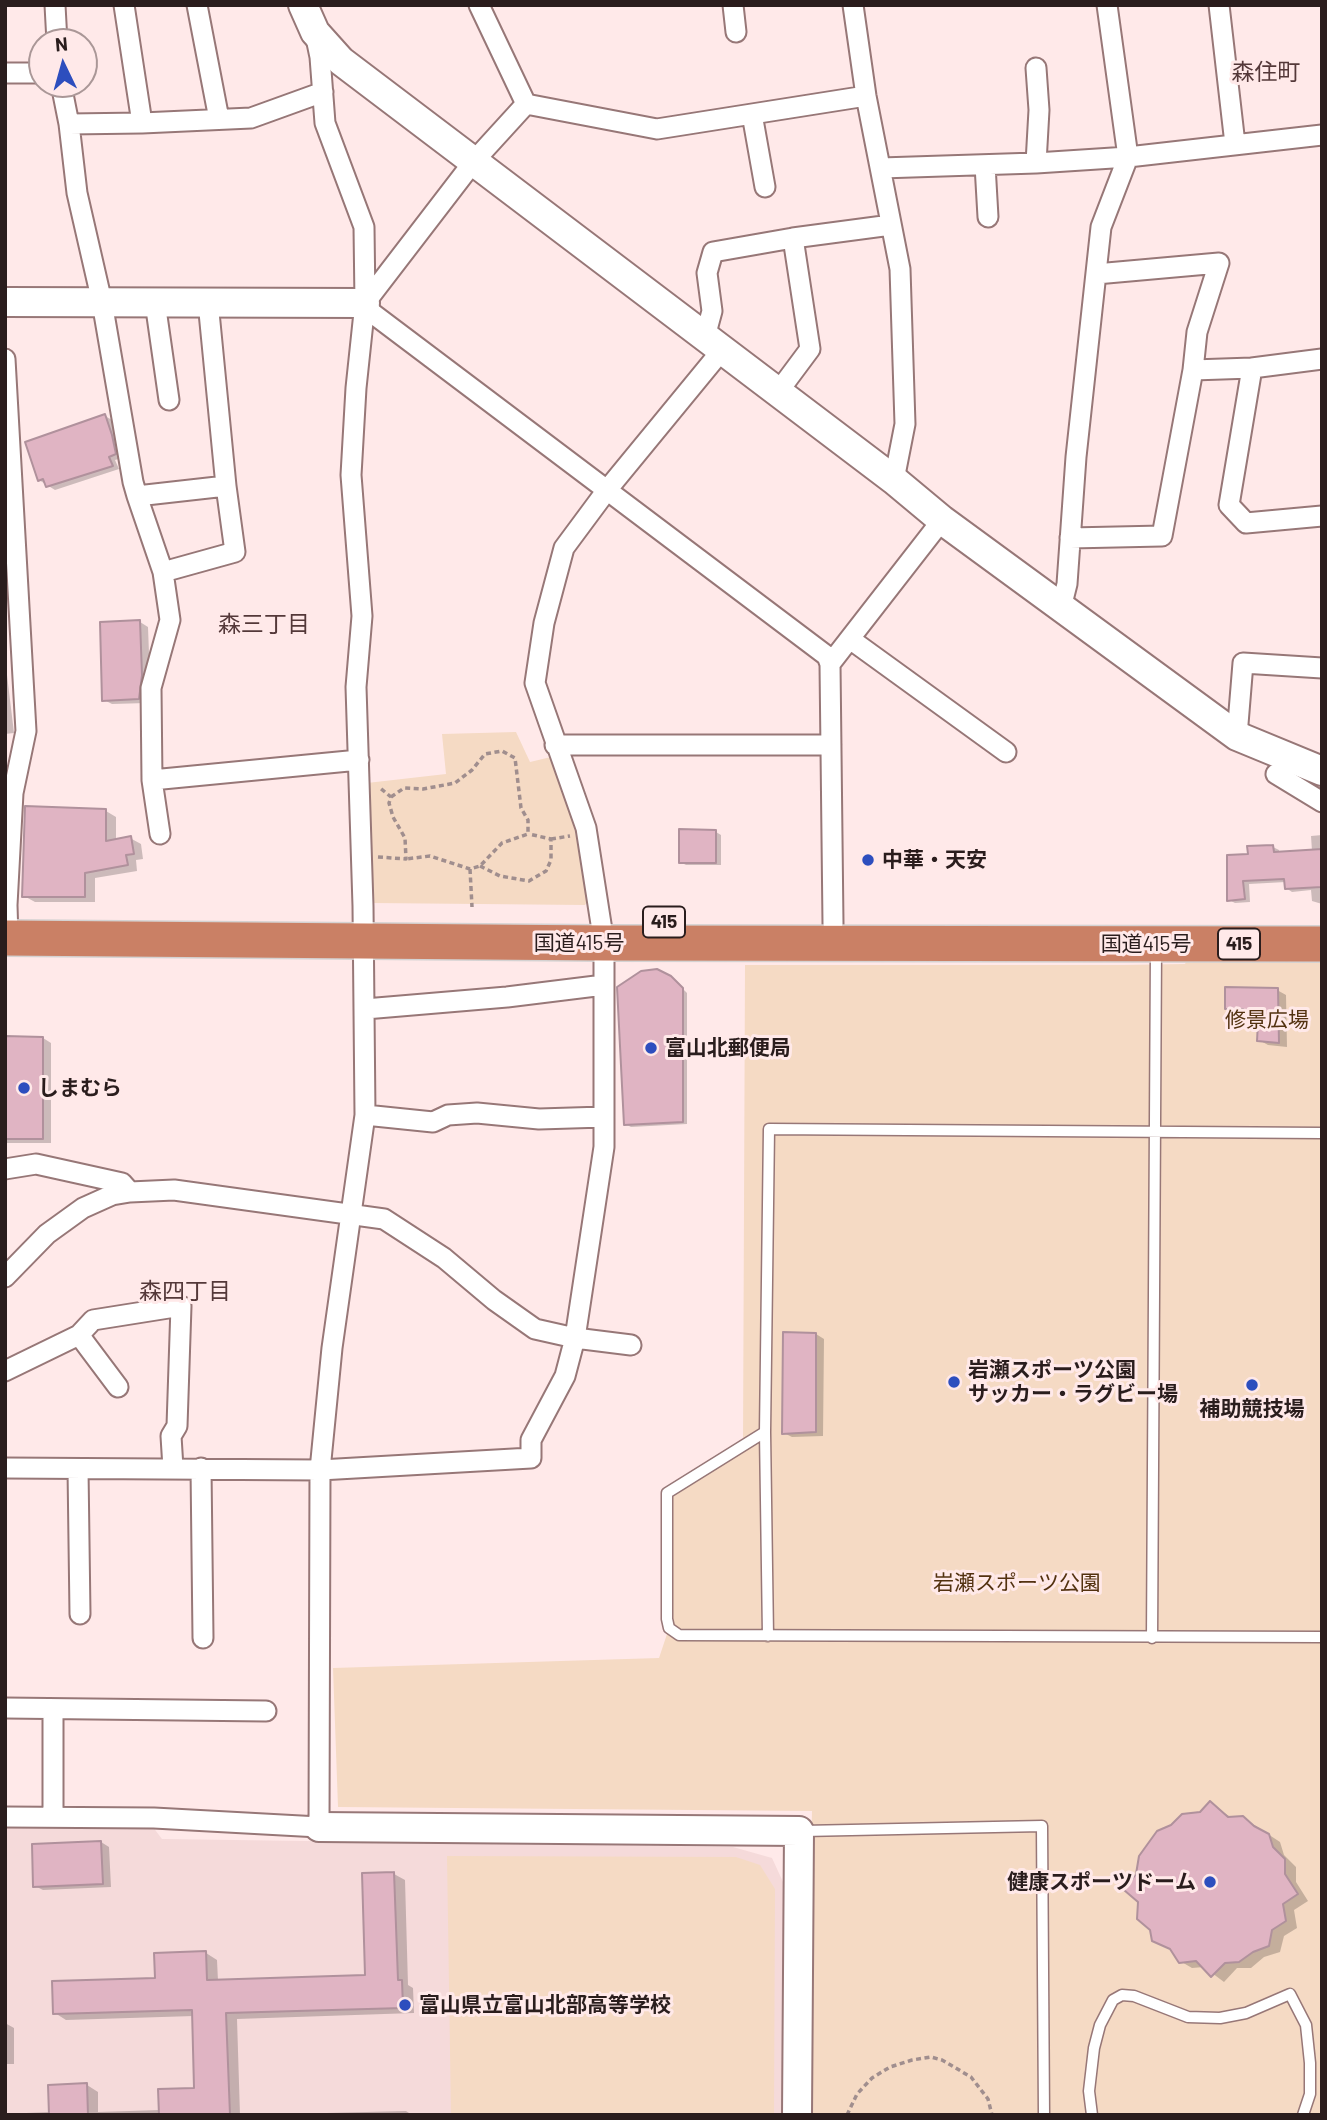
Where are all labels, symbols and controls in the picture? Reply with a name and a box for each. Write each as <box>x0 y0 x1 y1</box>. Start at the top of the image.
north arrow <box>28 28 98 98</box>
text: N <box>54 32 69 56</box>
district label: 森住町 <box>1232 58 1300 86</box>
district label: 森三丁目 <box>218 610 310 638</box>
place label: 中華・天安 <box>882 847 987 873</box>
marker: 中華・天安 <box>860 852 876 868</box>
road number: 415 <box>643 906 685 938</box>
road number: 415 <box>1218 928 1260 960</box>
street label: 国道415号 <box>534 930 624 956</box>
street label: 国道415号 <box>1101 931 1191 957</box>
park label: 修景広場 <box>1225 1007 1309 1033</box>
place label: 富山北郵便局 <box>665 1035 791 1061</box>
marker: 富山北郵便局 <box>643 1040 659 1056</box>
place label: しまむら <box>38 1075 122 1101</box>
marker: しまむら <box>16 1080 32 1096</box>
district label: 森四丁目 <box>139 1277 231 1305</box>
place label: 岩瀬スポーツ公園 サッカー・ラグビー場 <box>968 1357 1178 1407</box>
marker: 岩瀬スポーツ公園 サッカー・ラグビー場 <box>946 1374 962 1390</box>
marker: 補助競技場 <box>1244 1377 1260 1393</box>
place label: 補助競技場 <box>1200 1396 1304 1422</box>
park label: 岩瀬スポーツ公園 <box>933 1570 1101 1596</box>
place label: 健康スポーツドーム <box>1007 1869 1196 1895</box>
marker: 健康スポーツドーム <box>1202 1874 1218 1890</box>
place label: 富山県立富山北部高等学校 <box>419 1992 671 2018</box>
marker: 富山県立富山北部高等学校 <box>397 1997 413 2013</box>

